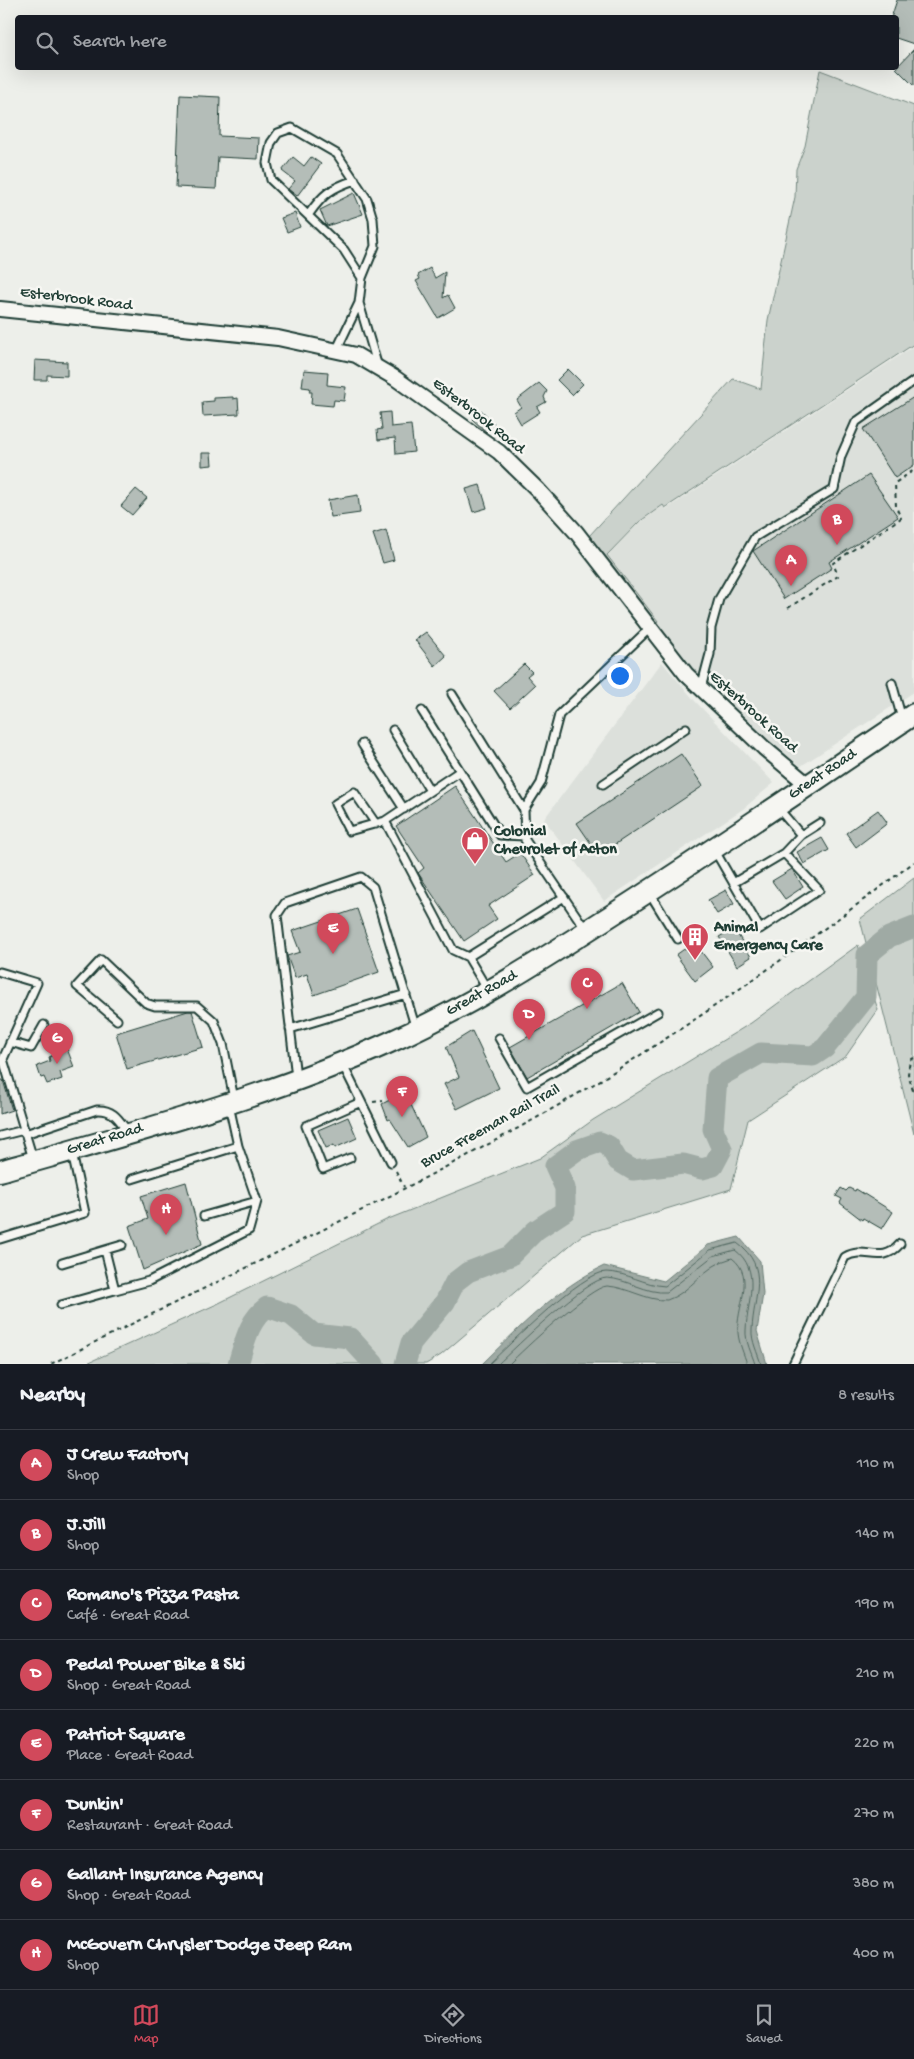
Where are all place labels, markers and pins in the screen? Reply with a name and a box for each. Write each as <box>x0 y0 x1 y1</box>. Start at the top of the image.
pin: B <box>821 504 853 545</box>
pin: A <box>775 545 807 586</box>
place label: Colonial Chevrolet of Acton <box>493 823 617 860</box>
shop icon: Colonial Chevrolet of Acton <box>460 826 490 865</box>
pin: E <box>317 913 349 954</box>
place label: Animal Emergency Care <box>713 919 824 956</box>
building icon: Animal Emergency Care <box>680 922 710 961</box>
pin: C <box>571 968 603 1009</box>
pin: D <box>513 999 545 1040</box>
pin: G <box>41 1023 73 1064</box>
pin: F <box>386 1076 418 1117</box>
pin: H <box>150 1194 182 1235</box>

